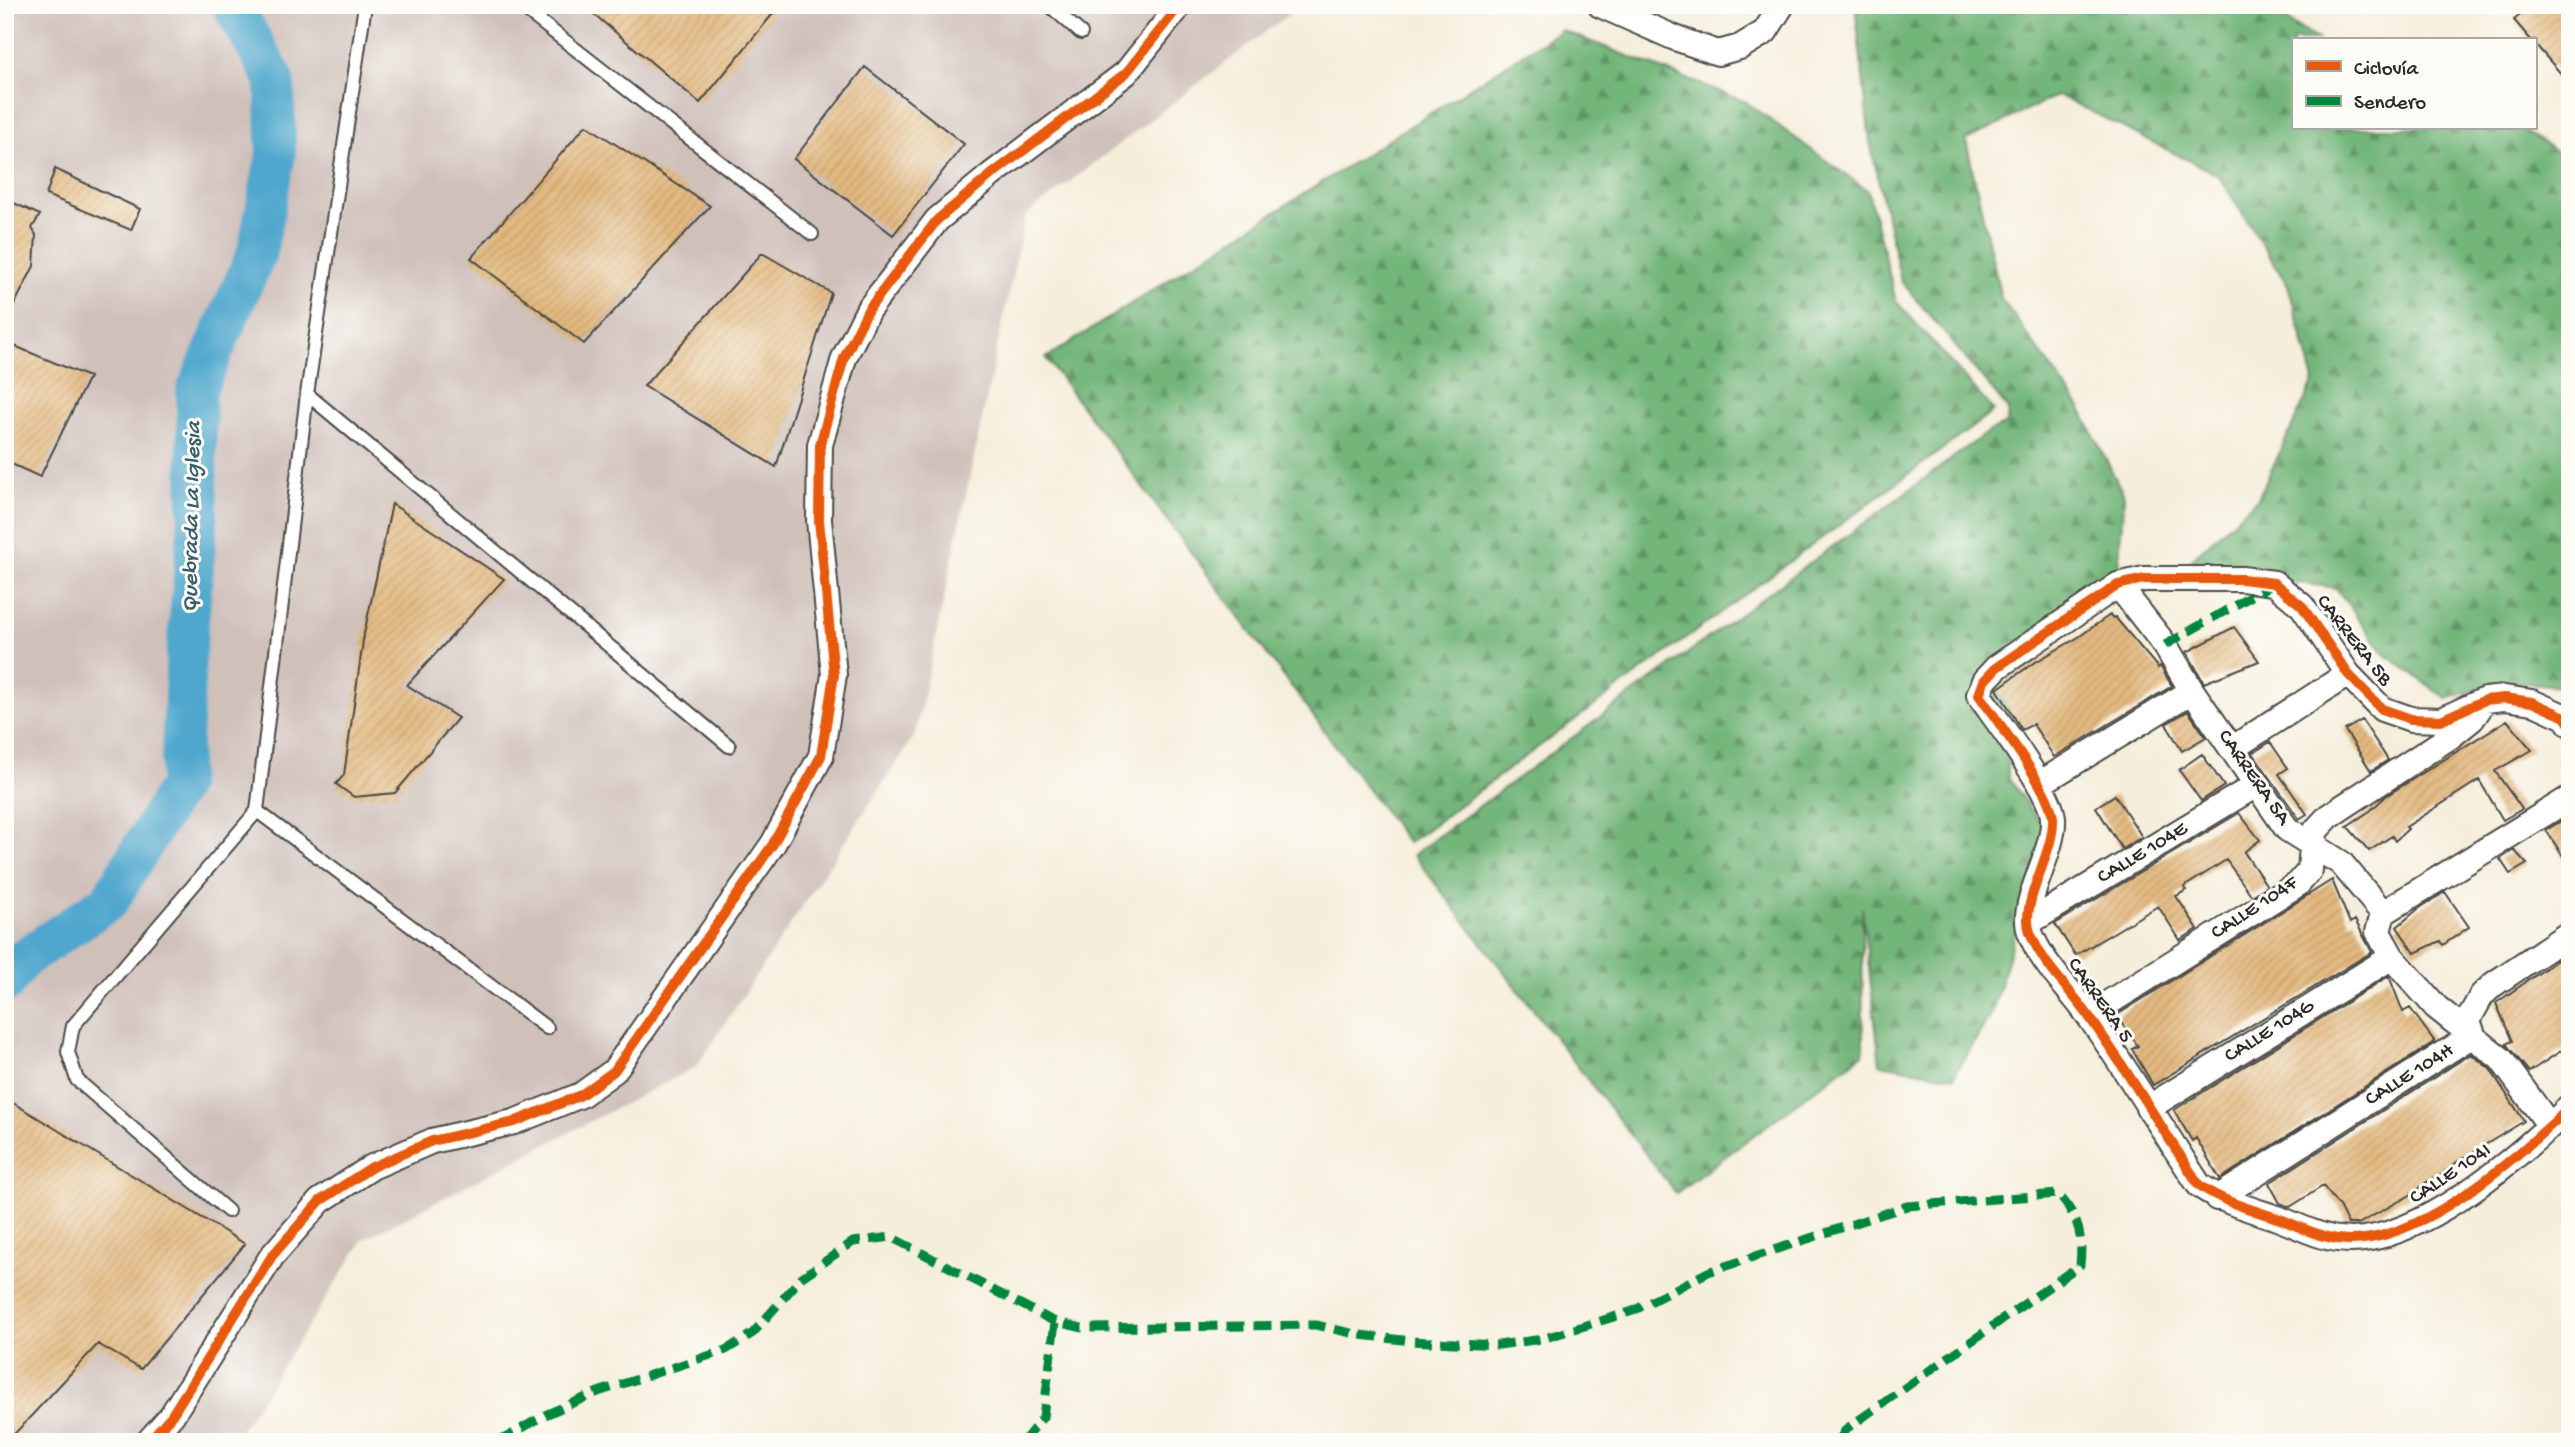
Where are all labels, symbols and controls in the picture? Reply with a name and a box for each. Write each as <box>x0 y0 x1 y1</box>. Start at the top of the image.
legend <box>2292 38 2536 130</box>
text: Ciclovía <box>2354 58 2419 83</box>
text: Sendero <box>2354 92 2426 117</box>
water label: Quebrada La Iglesia <box>178 420 208 613</box>
street label: CARRERA 5B <box>2310 590 2397 693</box>
street label: CARRERA 5A <box>2211 726 2296 832</box>
street label: CALLE 104E <box>2093 817 2193 891</box>
street label: CALLE 104F <box>2207 871 2304 946</box>
street label: CARRERA 5 <box>2061 954 2137 1048</box>
street label: CALLE 104G <box>2221 994 2320 1069</box>
street label: CALLE 104H <box>2361 1038 2460 1113</box>
street label: CALLE 104I <box>2406 1139 2496 1211</box>

